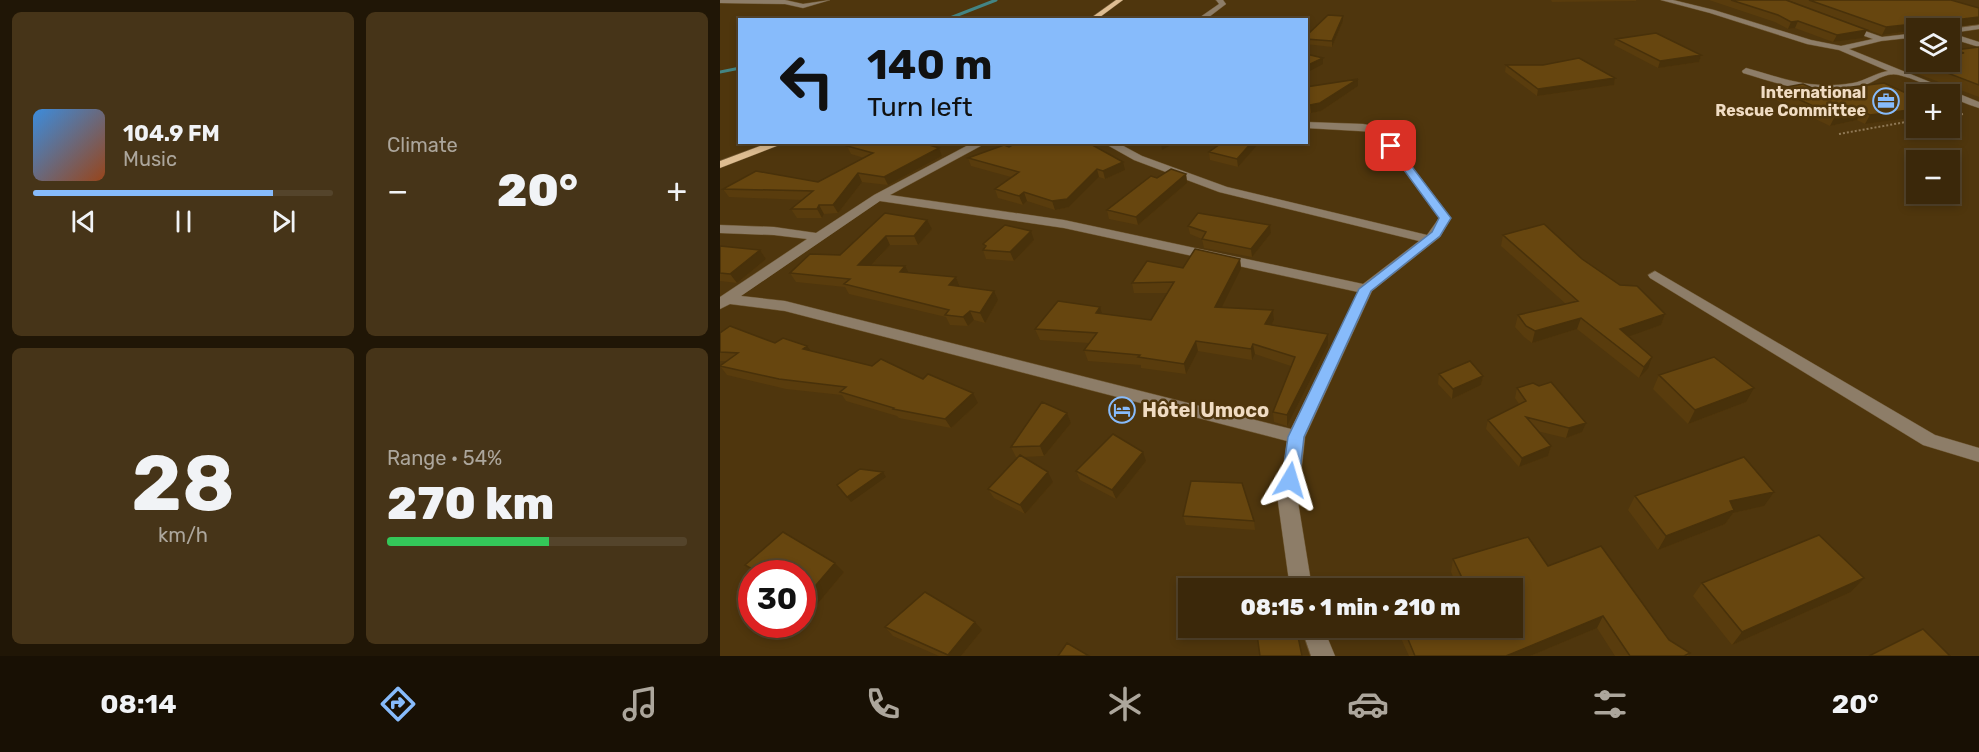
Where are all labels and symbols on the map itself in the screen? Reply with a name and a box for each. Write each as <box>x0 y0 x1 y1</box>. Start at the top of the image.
place label: International Rescue Committee <box>1715 83 1866 120</box>
office icon: International Rescue Committee <box>1871 86 1901 116</box>
pin <box>1365 120 1416 171</box>
hotel icon: Hôtel Umoco <box>1107 395 1137 425</box>
place label: Hôtel Umoco <box>1142 398 1269 422</box>
position arrow <box>1258 448 1322 512</box>
speed limit sign: 30 <box>738 560 816 638</box>

